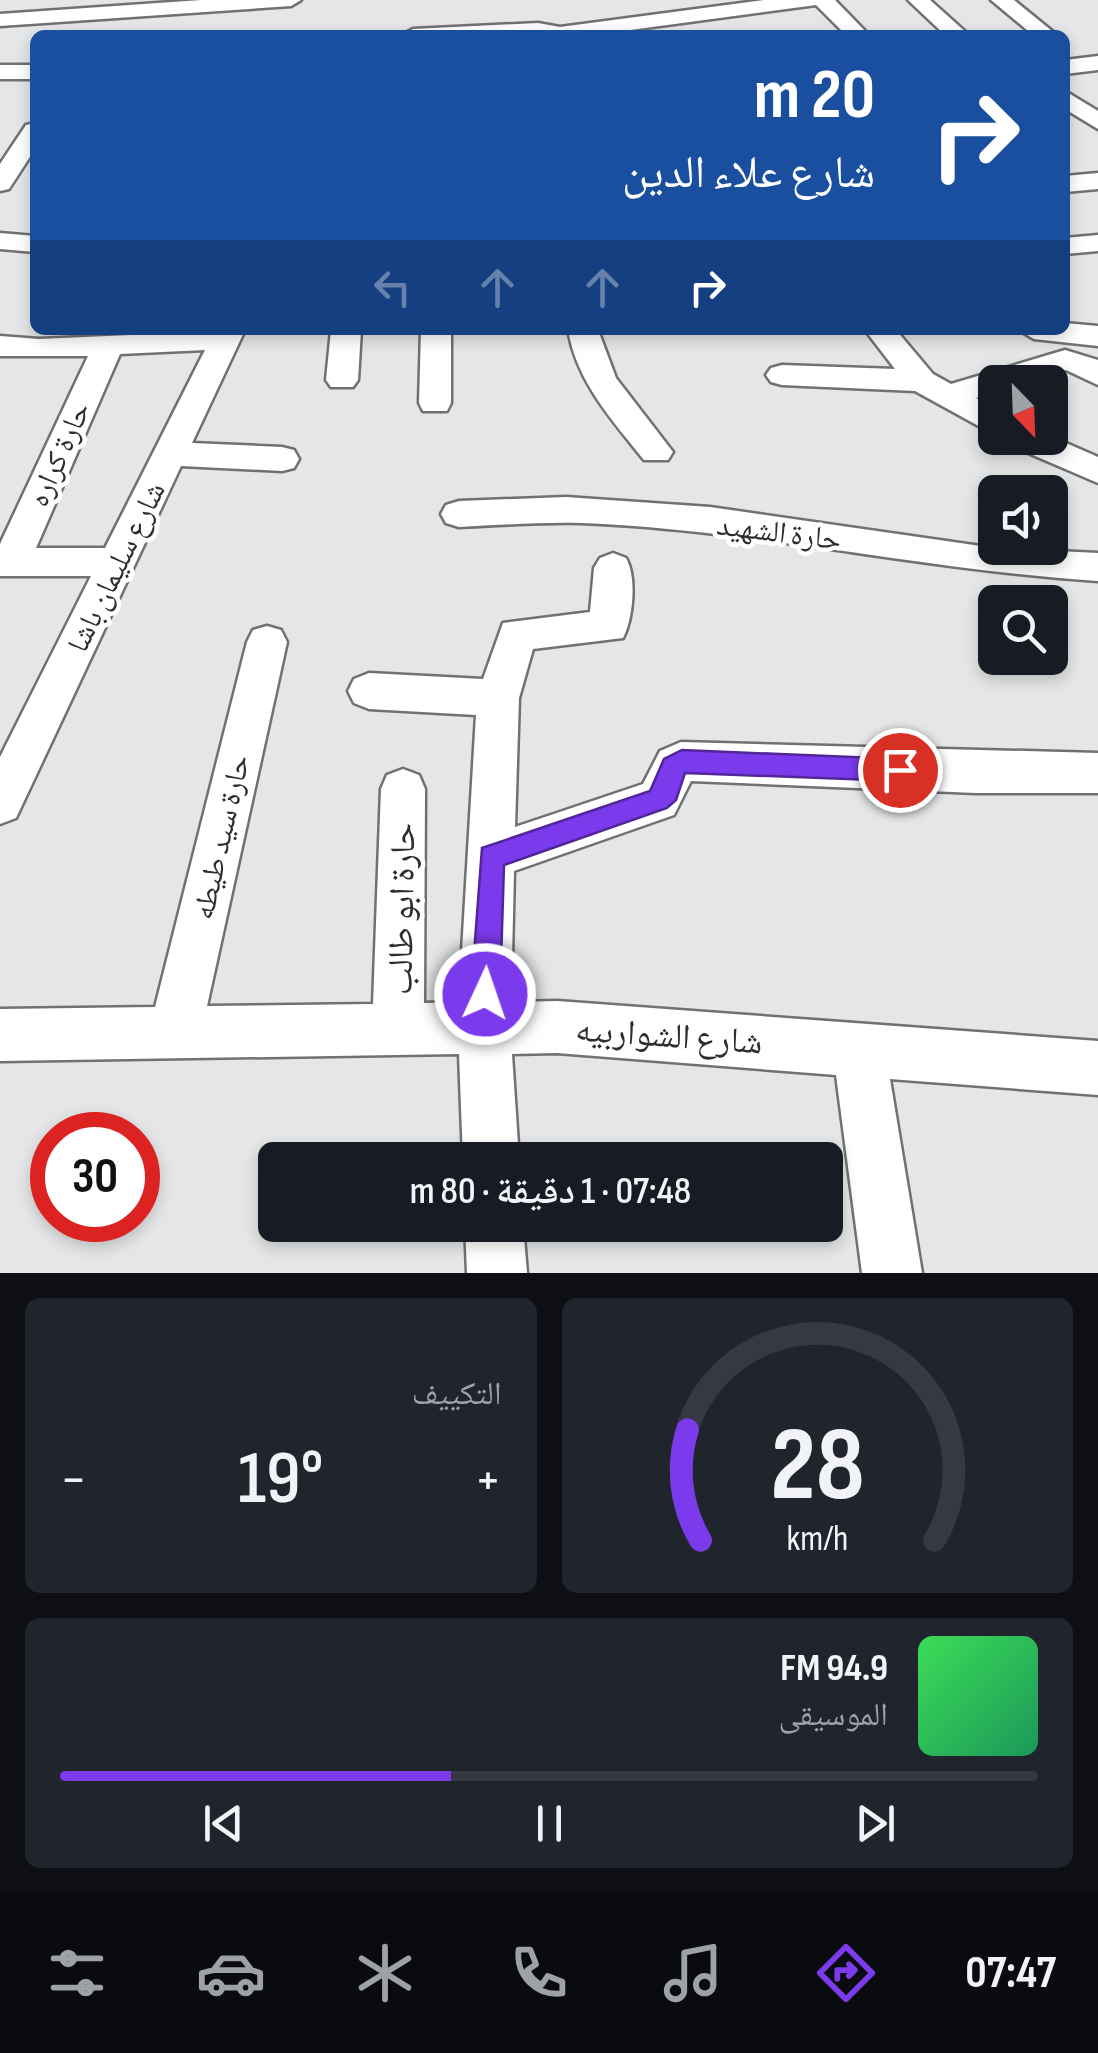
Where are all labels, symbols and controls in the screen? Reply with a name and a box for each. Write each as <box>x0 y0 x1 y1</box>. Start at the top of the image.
text: 20 m <box>754 54 875 138</box>
icon: right <box>910 70 1040 200</box>
text: شارع علاء الدين <box>622 146 875 201</box>
icon: left <box>365 260 420 315</box>
icon: ahead <box>470 260 525 315</box>
icon: ahead <box>575 260 630 315</box>
icon: right <box>680 260 735 315</box>
north arrow <box>978 365 1068 455</box>
map controls <box>978 365 1068 675</box>
street label: حارة كراره <box>21 396 99 512</box>
button: sound <box>978 475 1068 565</box>
street label: شارع سليمان باشا <box>60 476 174 659</box>
street label: حارة الشهيد <box>715 508 843 558</box>
button: search <box>978 585 1068 675</box>
pin <box>858 728 943 813</box>
icon: arrive <box>873 743 928 798</box>
street label: حارة سيد طيطه <box>186 751 258 923</box>
street label: حارة ابو طالب <box>379 822 426 996</box>
position arrow <box>433 942 537 1046</box>
street label: شارع الشواربيه <box>574 1009 764 1064</box>
speed limit sign: 30 <box>30 1112 160 1242</box>
text: 07:48 · 1 دقيقة · 80 m <box>410 1169 691 1214</box>
text: التكييف <box>412 1375 502 1414</box>
text: 28 <box>770 1404 865 1529</box>
text: 19° <box>238 1434 324 1525</box>
text: − <box>60 1447 87 1514</box>
text: + <box>475 1447 502 1514</box>
text: km/h <box>786 1518 848 1561</box>
text: 94.9 FM <box>780 1646 888 1691</box>
text: الموسيقى <box>778 1696 888 1735</box>
icon: previous <box>196 1796 251 1851</box>
icon: pause <box>522 1796 577 1851</box>
icon: next <box>848 1796 903 1851</box>
icon: filters <box>42 1938 112 2008</box>
icon: car <box>196 1938 266 2008</box>
icon: climate <box>350 1938 420 2008</box>
icon: phone <box>504 1938 574 2008</box>
icon: music <box>658 1938 728 2008</box>
icon: directions <box>811 1938 881 2008</box>
text: 07:47 <box>965 1946 1056 2001</box>

